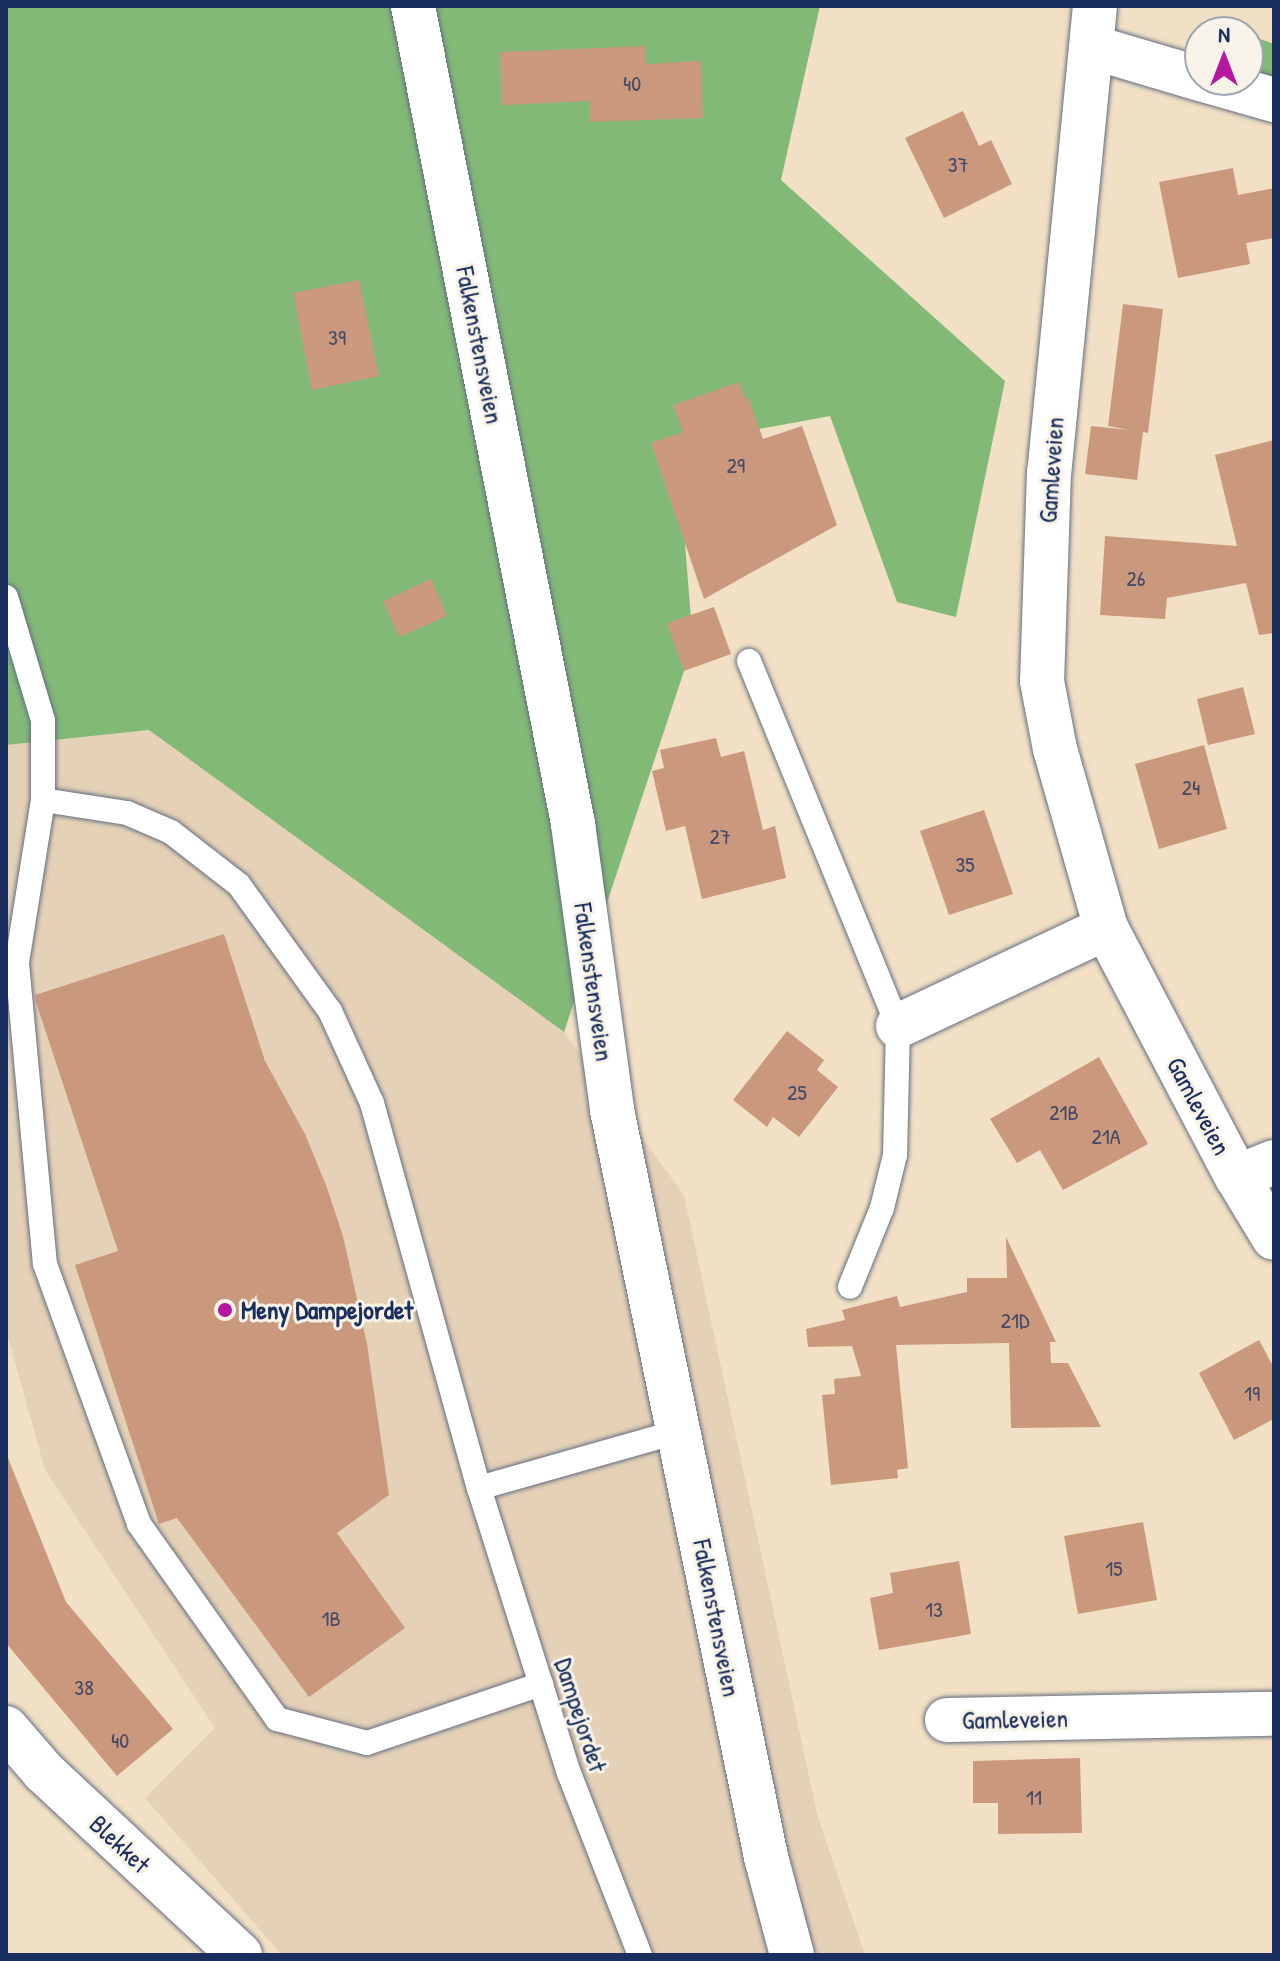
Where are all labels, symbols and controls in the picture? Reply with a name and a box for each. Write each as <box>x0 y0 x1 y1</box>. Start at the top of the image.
north arrow <box>1184 16 1264 96</box>
text: N <box>1218 19 1230 49</box>
house number: 40 <box>623 71 641 97</box>
house number: 37 <box>948 152 968 178</box>
street label: Falkenstensveien <box>449 264 511 426</box>
house number: 39 <box>328 325 346 351</box>
street label: Gamleveien <box>1032 416 1070 524</box>
house number: 29 <box>727 453 745 479</box>
house number: 26 <box>1126 566 1146 592</box>
house number: 24 <box>1182 775 1200 801</box>
house number: 27 <box>709 824 731 850</box>
house number: 35 <box>955 852 975 878</box>
street label: Falkenstensveien <box>567 901 621 1063</box>
street label: Gamleveien <box>1160 1052 1238 1160</box>
house number: 25 <box>787 1080 807 1106</box>
house number: 21B <box>1049 1100 1079 1126</box>
house number: 21A <box>1091 1124 1121 1150</box>
place label: Meny Dampejordet <box>241 1294 413 1326</box>
marker: Meny Dampejordet <box>216 1301 234 1319</box>
house number: 21D <box>1001 1308 1029 1334</box>
house number: 19 <box>1244 1381 1260 1407</box>
street label: Falkenstensveien <box>686 1537 748 1699</box>
house number: 15 <box>1105 1556 1123 1582</box>
house number: 13 <box>925 1597 943 1623</box>
house number: 1B <box>321 1606 341 1632</box>
street label: Dampejordet <box>548 1654 614 1776</box>
house number: 38 <box>74 1675 94 1701</box>
street label: Gamleveien <box>962 1702 1068 1736</box>
house number: 40 <box>111 1728 129 1754</box>
house number: 11 <box>1026 1785 1042 1811</box>
street label: Blekket <box>83 1808 157 1880</box>

